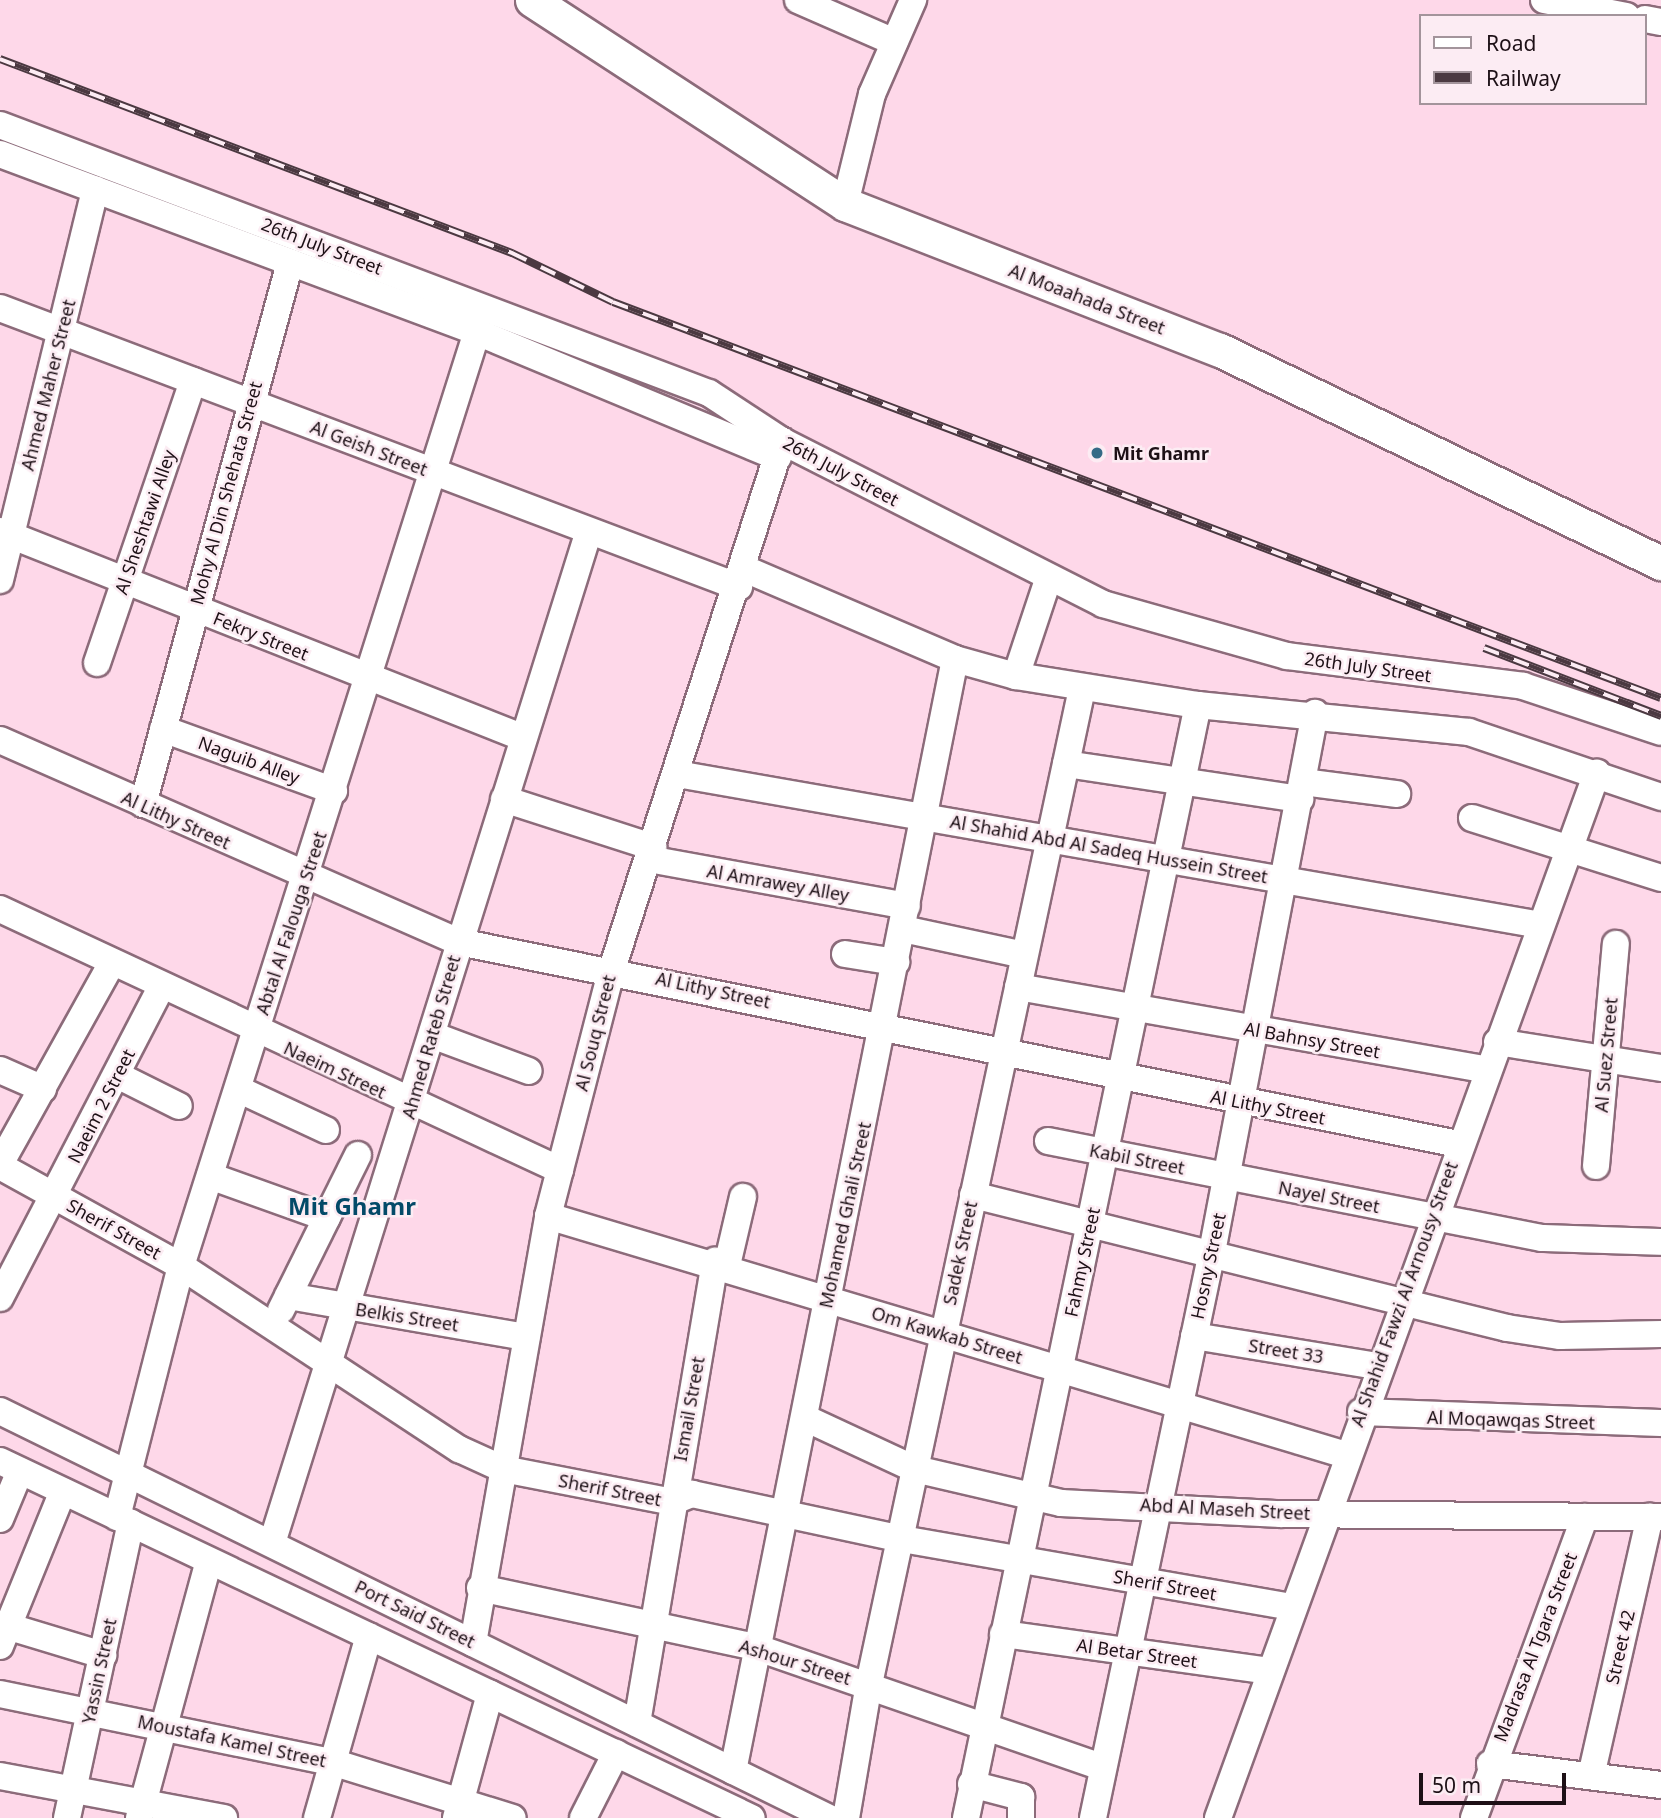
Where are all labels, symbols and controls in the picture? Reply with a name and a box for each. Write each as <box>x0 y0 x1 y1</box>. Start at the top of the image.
legend <box>1420 14 1647 105</box>
text: Road <box>1486 29 1536 57</box>
text: Railway <box>1486 64 1561 92</box>
street label: 26th July Street <box>259 213 385 279</box>
street label: Al Moaahada Street <box>1006 259 1168 339</box>
street label: Ahmed Maher Street <box>16 297 80 473</box>
street label: Mohy Al Din Shehata Street <box>186 379 266 607</box>
street label: Al Geish Street <box>308 416 430 480</box>
street label: 26th July Street <box>780 431 902 511</box>
place label: Mit Ghamr <box>1113 442 1209 464</box>
marker: Mit Ghamr <box>1087 443 1107 463</box>
street label: Al Sheshtawi Alley <box>110 447 180 597</box>
street label: Fekry Street <box>210 607 312 665</box>
street label: 26th July Street <box>1303 647 1433 687</box>
street label: Naguib Alley <box>195 732 303 788</box>
street label: Al Lithy Street <box>118 786 234 854</box>
street label: Al Shahid Abd Al Sadeq Hussein Street <box>949 810 1269 888</box>
street label: Abtal Al Falouga Street <box>251 829 331 1017</box>
street label: Al Amrawey Alley <box>705 860 851 906</box>
street label: Ahmed Rateb Street <box>397 953 465 1121</box>
street label: Al Lithy Street <box>654 967 772 1013</box>
street label: Al Souq Street <box>570 973 620 1093</box>
street label: Al Suez Street <box>1590 997 1622 1113</box>
street label: Al Bahnsy Street <box>1242 1017 1382 1063</box>
street label: Naeim Street <box>280 1037 390 1103</box>
street label: Naeim 2 Street <box>63 1045 139 1167</box>
street label: Al Lithy Street <box>1209 1085 1327 1129</box>
street label: Mohamed Ghali Street <box>815 1120 875 1310</box>
street label: Kabil Street <box>1088 1139 1186 1179</box>
street label: Al Shahid Fawzi Al Arnousy Street <box>1346 1159 1462 1429</box>
street label: Nayel Street <box>1277 1177 1381 1217</box>
district label: Mit Ghamr <box>288 1192 416 1220</box>
street label: Sherif Street <box>63 1194 165 1264</box>
street label: Sadek Street <box>938 1199 982 1307</box>
street label: Fahmy Street <box>1060 1205 1104 1319</box>
street label: Hosny Street <box>1186 1211 1230 1321</box>
street label: Belkis Street <box>354 1298 460 1336</box>
street label: Om Kawkab Street <box>869 1302 1025 1368</box>
street label: Street 33 <box>1247 1334 1325 1368</box>
street label: Ismail Street <box>669 1355 709 1463</box>
street label: Al Moqawqas Street <box>1427 1406 1595 1434</box>
street label: Sherif Street <box>557 1469 663 1511</box>
street label: Abd Al Maseh Street <box>1139 1494 1311 1524</box>
street label: Madrasa Al Tgara Street <box>1489 1549 1581 1745</box>
street label: Sherif Street <box>1112 1565 1218 1605</box>
street label: Port Said Street <box>351 1576 479 1652</box>
street label: Street 42 <box>1601 1608 1639 1686</box>
street label: Yassin Street <box>77 1616 121 1726</box>
street label: Al Betar Street <box>1075 1634 1199 1672</box>
street label: Ashour Street <box>737 1635 853 1689</box>
street label: Moustafa Kamel Street <box>136 1710 328 1772</box>
scale bar <box>1423 1758 1570 1802</box>
text: 50 m <box>1432 1771 1481 1799</box>

